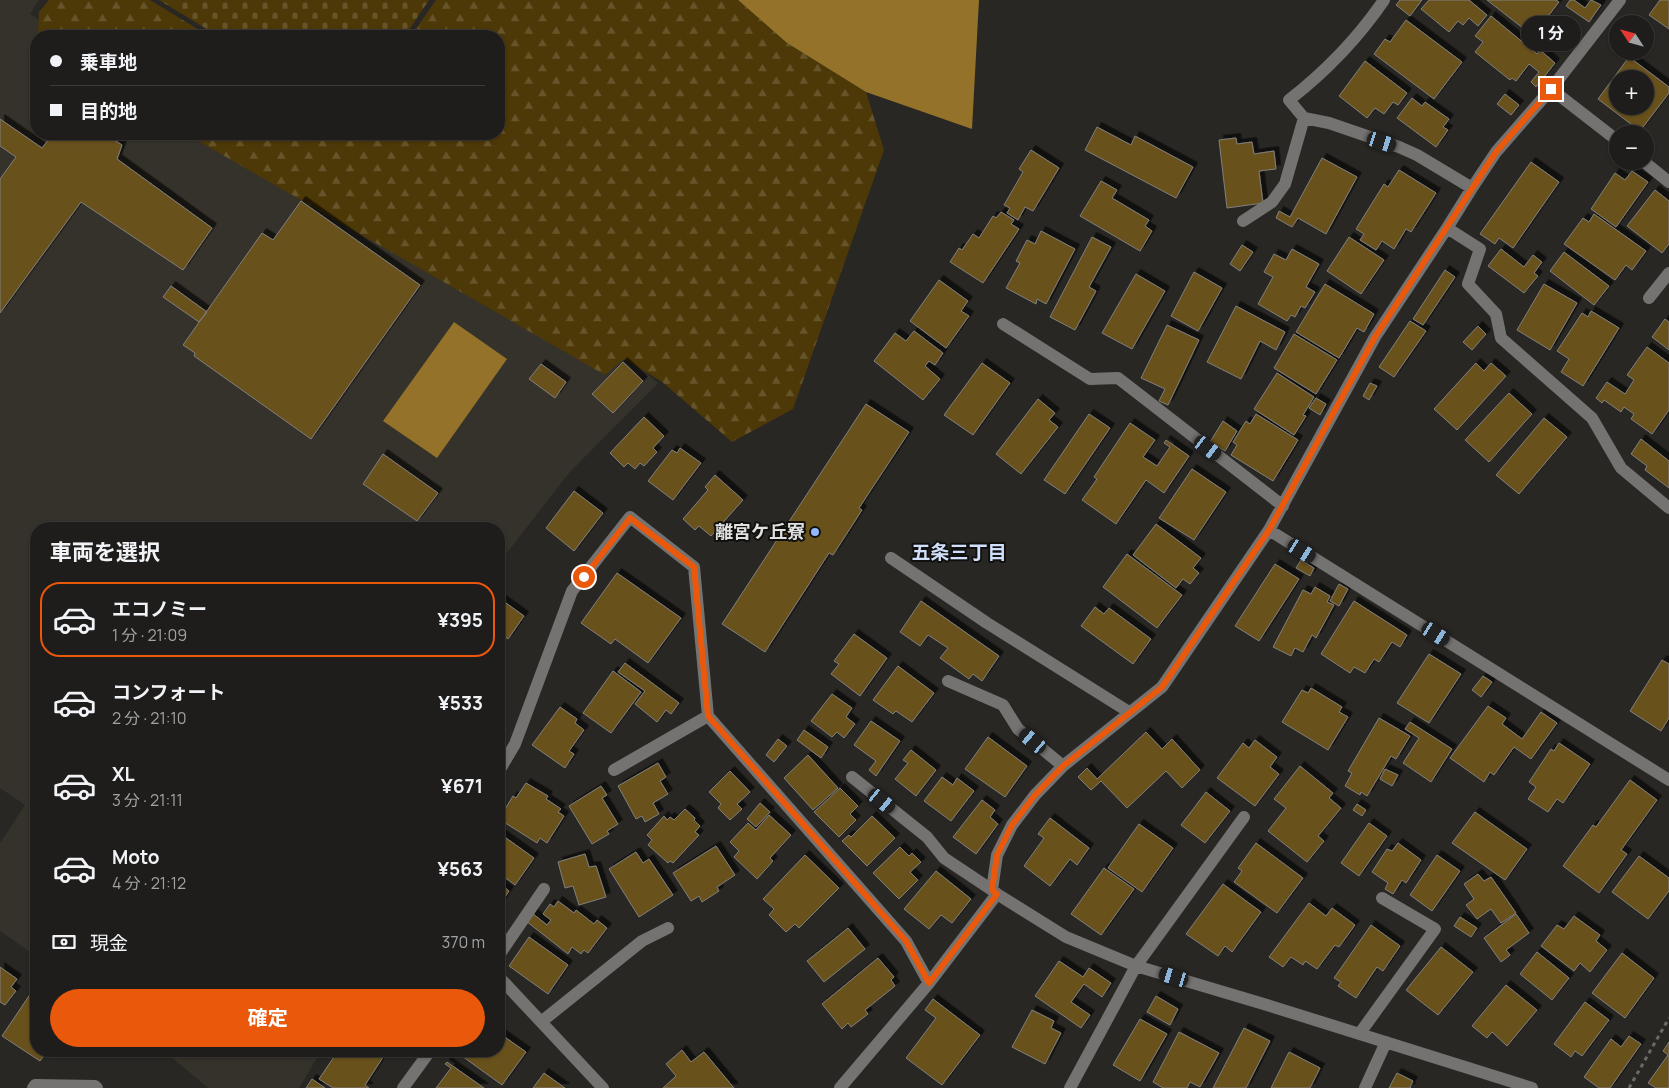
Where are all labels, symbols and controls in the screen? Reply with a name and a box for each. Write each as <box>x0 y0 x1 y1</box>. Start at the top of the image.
north arrow <box>1609 15 1654 60</box>
map controls <box>1609 15 1654 170</box>
callout: 1 分 <box>1521 17 1581 52</box>
text: 1 分 <box>1538 22 1564 44</box>
text: 乗車地 <box>80 49 137 75</box>
button: + <box>1609 70 1654 115</box>
route end <box>1540 78 1562 100</box>
text: 目的地 <box>80 98 137 124</box>
button: − <box>1609 125 1654 170</box>
car <box>1365 130 1398 154</box>
car <box>1191 433 1224 463</box>
place label: 離宮ケ丘寮 <box>715 519 805 543</box>
marker: 離宮ケ丘寮 <box>809 526 821 538</box>
text: 車両を選択 <box>50 537 160 567</box>
car <box>1285 537 1318 565</box>
district label: 五条三丁目 <box>911 539 1007 565</box>
route start <box>573 566 595 588</box>
text: エコノミー <box>112 596 207 622</box>
icon: car <box>52 597 97 642</box>
text: ¥395 <box>437 607 483 633</box>
car <box>1419 620 1452 648</box>
text: 1 分 · 21:09 <box>112 624 187 646</box>
text: コンフォート <box>112 679 225 705</box>
icon: car <box>52 680 97 725</box>
text: ¥533 <box>438 690 483 716</box>
text: 2 分 · 21:10 <box>112 707 187 729</box>
car <box>1016 726 1049 756</box>
text: XL <box>112 761 135 787</box>
icon: car <box>52 763 97 808</box>
text: ¥671 <box>441 773 483 799</box>
car <box>865 786 898 816</box>
text: 3 分 · 21:11 <box>112 789 183 811</box>
text: Moto <box>112 844 159 870</box>
icon: car <box>52 846 97 891</box>
text: ¥563 <box>437 856 483 882</box>
text: 4 分 · 21:12 <box>112 872 186 894</box>
icon: cash <box>50 928 78 956</box>
text: 現金 <box>90 930 128 956</box>
text: 370 m <box>442 931 485 953</box>
car <box>1157 965 1190 989</box>
button: 確定 <box>50 989 485 1047</box>

